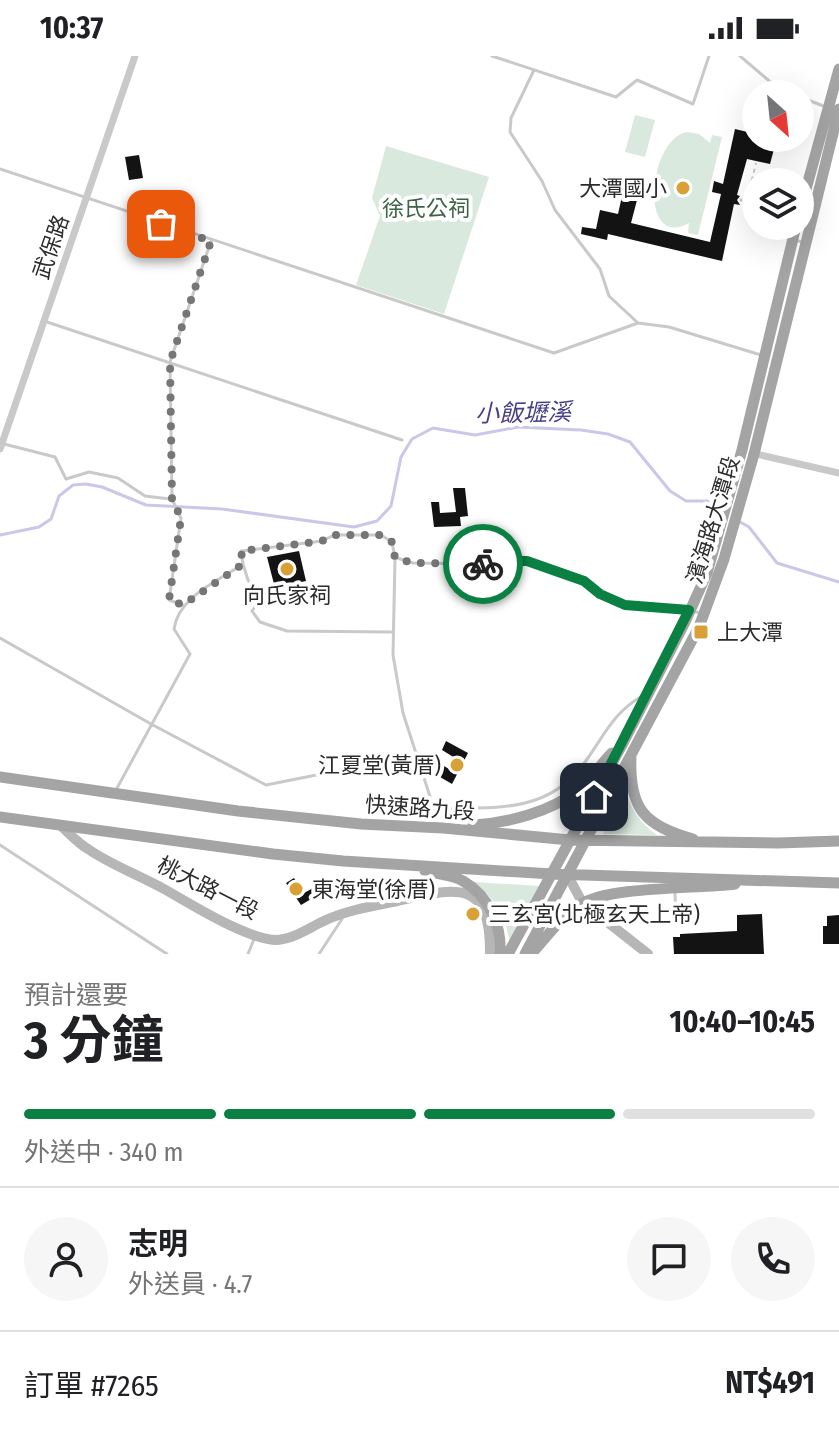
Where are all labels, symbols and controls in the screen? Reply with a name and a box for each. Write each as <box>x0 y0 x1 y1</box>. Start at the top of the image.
text: 10:37 <box>40 10 103 46</box>
north arrow <box>742 80 814 152</box>
map controls <box>742 80 814 240</box>
button: layers <box>742 168 814 240</box>
place label: 大潭國小 <box>579 175 667 202</box>
marker: 大潭國小 <box>674 179 692 197</box>
pin <box>127 190 195 258</box>
park label: 徐氏公祠 <box>382 195 470 222</box>
icon: bag <box>139 202 183 246</box>
street label: 武保路 <box>27 211 75 283</box>
water label: 小飯壢溪 <box>475 398 574 428</box>
street label: 濱海路大潭段 <box>681 453 745 587</box>
courier <box>443 524 523 604</box>
icon: bike <box>461 542 505 586</box>
marker: 向氏家祠 <box>278 560 296 578</box>
place label: 向氏家祠 <box>243 582 331 609</box>
place label: 上大潭 <box>717 619 783 646</box>
marker: 上大潭 <box>692 623 710 641</box>
place label: 江夏堂(黃厝) <box>318 752 441 779</box>
marker: 江夏堂(黃厝) <box>448 756 466 774</box>
pin <box>560 763 628 831</box>
icon: home <box>572 775 616 819</box>
street label: 快速路九段 <box>364 791 476 825</box>
street label: 桃大路一段 <box>153 851 263 925</box>
place label: 東海堂(徐厝) <box>312 876 435 903</box>
marker: 東海堂(徐厝) <box>287 880 305 898</box>
place label: 三玄宮(北極玄天上帝) <box>489 901 700 928</box>
marker: 三玄宮(北極玄天上帝) <box>464 905 482 923</box>
text: 預計還要 <box>24 980 128 1011</box>
text: 10:40–10:45 <box>670 1004 815 1040</box>
text: 3 分鐘 <box>24 1009 163 1072</box>
text: 外送中 · 340 m <box>24 1137 184 1168</box>
button: person <box>24 1217 108 1301</box>
button: chat <box>627 1217 711 1301</box>
button: phone <box>731 1217 815 1301</box>
text: 志明 <box>128 1226 188 1262</box>
text: 外送員 · 4.7 <box>128 1269 252 1300</box>
text: NT$491 <box>725 1365 815 1401</box>
text: 訂單 #7265 <box>24 1368 159 1404</box>

